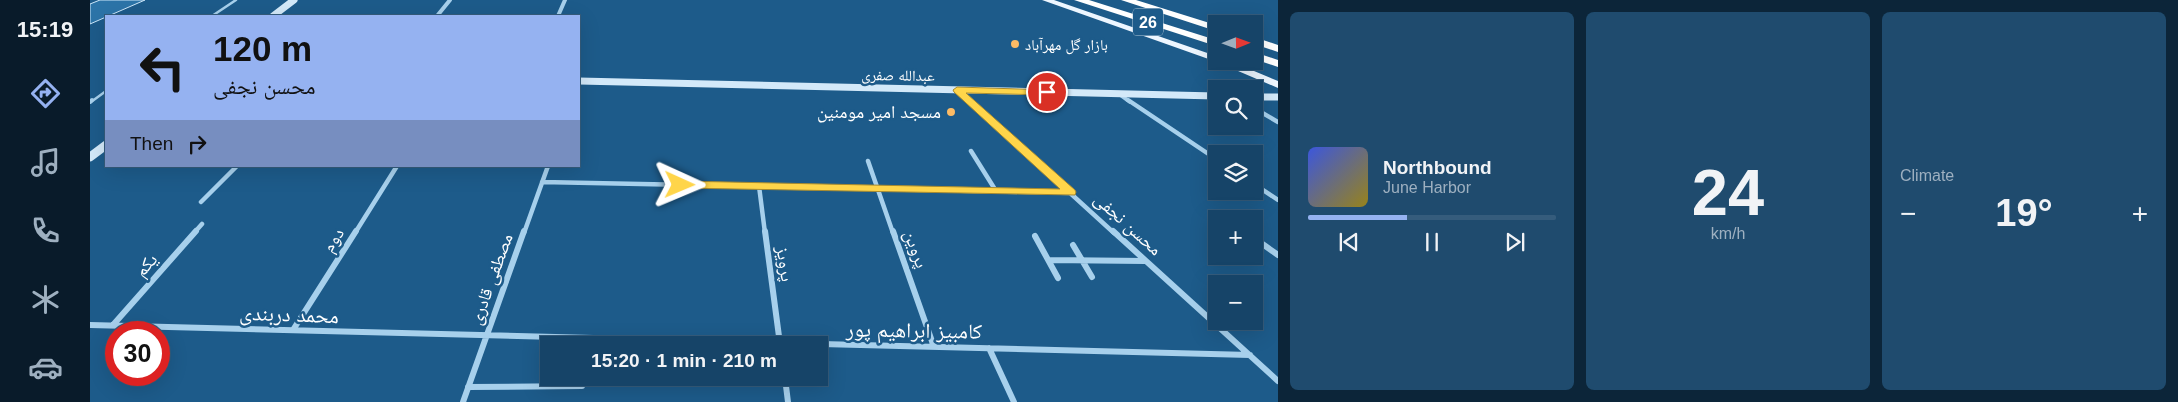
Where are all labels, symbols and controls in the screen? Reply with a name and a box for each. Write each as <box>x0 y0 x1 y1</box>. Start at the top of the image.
road number: 26 <box>1133 8 1163 36</box>
north arrow <box>1208 15 1262 70</box>
map controls <box>1208 15 1263 330</box>
text: 15:19 <box>17 17 73 42</box>
text: 120 m <box>213 29 312 68</box>
icon: left <box>130 35 195 100</box>
place label: بازار گل مهرآباد <box>1025 36 1108 55</box>
marker: بازار گل مهرآباد <box>1009 38 1021 50</box>
street label: عبدالله صفری <box>861 66 935 86</box>
pin <box>1026 71 1068 113</box>
text: محسن نجفی <box>213 74 316 99</box>
icon: directions <box>28 76 63 111</box>
icon: arrive <box>1033 78 1061 106</box>
button: search <box>1208 80 1263 135</box>
place label: مسجد امیر مومنین <box>817 102 941 123</box>
marker: مسجد امیر مومنین <box>945 106 957 118</box>
icon: right <box>183 130 211 158</box>
text: Then <box>130 133 173 154</box>
icon: music <box>28 145 63 180</box>
button: layers <box>1208 145 1263 200</box>
text: 24 <box>1692 156 1764 229</box>
text: Northbound <box>1383 157 1492 178</box>
position arrow <box>653 158 705 210</box>
text: Climate <box>1900 167 1954 184</box>
text: June Harbor <box>1383 179 1471 196</box>
street label: محسن نجفی <box>1089 188 1166 260</box>
text: 19° <box>1995 192 2053 234</box>
text: − <box>1900 198 1916 229</box>
text: + <box>2132 198 2148 229</box>
button: + <box>1208 210 1263 265</box>
icon: phone <box>28 213 63 248</box>
street label: دوم <box>318 224 350 257</box>
text: km/h <box>1711 225 1745 242</box>
street label: پروین <box>899 227 932 271</box>
icon: previous <box>1335 228 1363 256</box>
icon: pause <box>1418 228 1446 256</box>
icon: next <box>1501 228 1529 256</box>
street label: مصطفی قادری <box>465 231 518 328</box>
street label: پرویز <box>771 244 797 283</box>
street label: یکم <box>131 249 163 282</box>
button: − <box>1208 275 1263 330</box>
icon: climate <box>28 282 63 317</box>
street label: محمد دربندی <box>239 301 339 328</box>
street label: کامبیز ابراهیم پور <box>845 317 983 346</box>
speed limit sign: 30 <box>105 321 170 386</box>
icon: car <box>28 350 63 385</box>
text: 15:20 · 1 min · 210 m <box>591 350 777 371</box>

